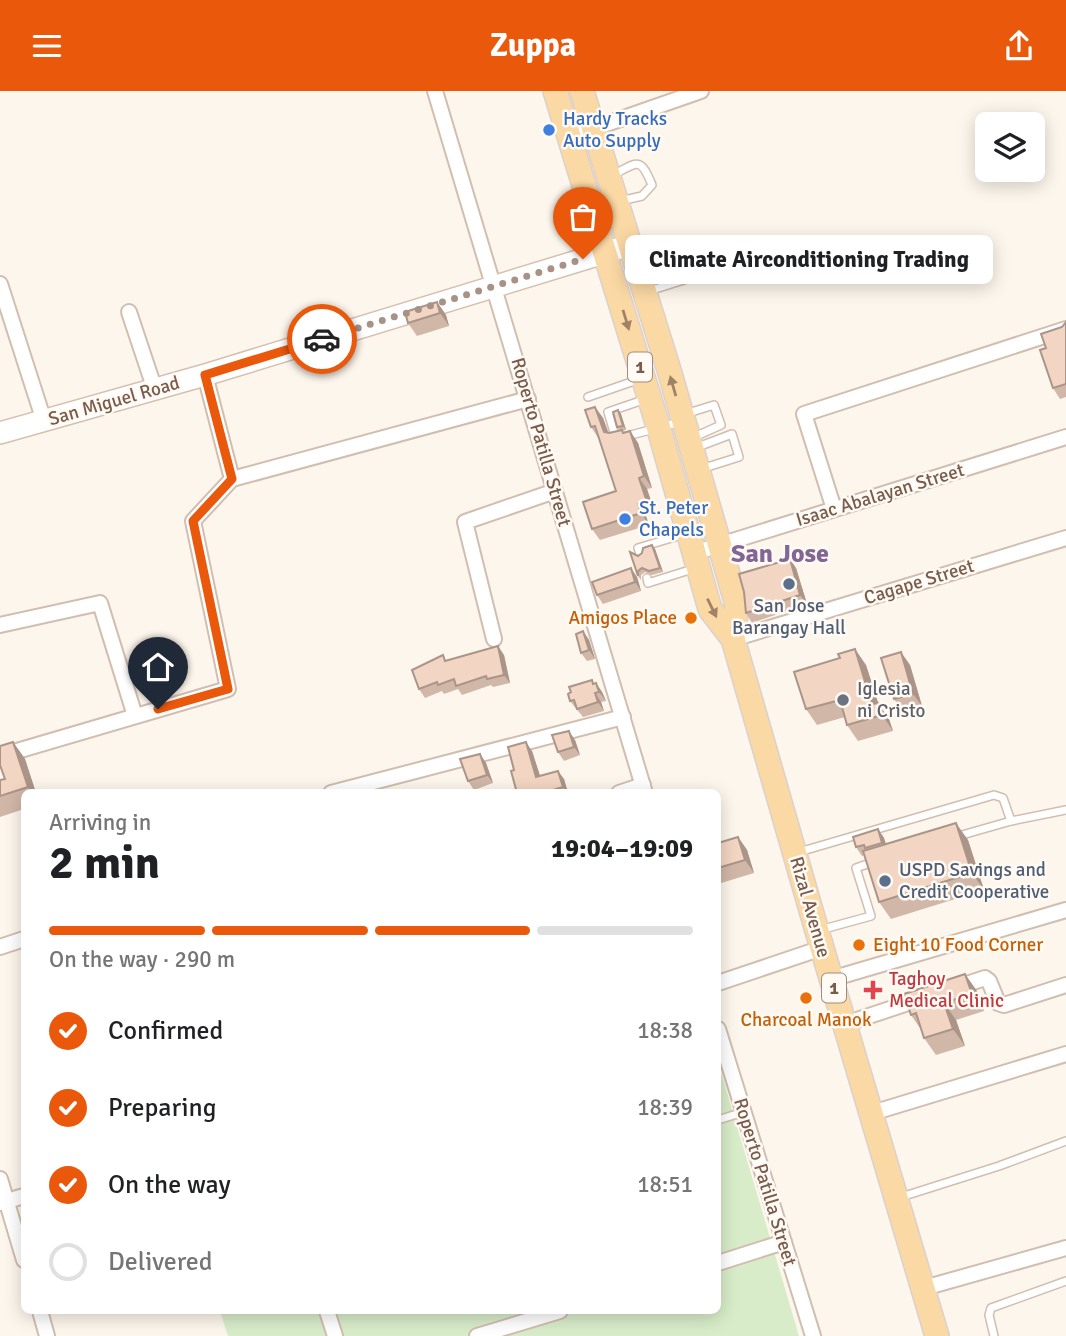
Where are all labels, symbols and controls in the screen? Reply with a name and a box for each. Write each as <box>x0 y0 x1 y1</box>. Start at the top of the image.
text: Zuppa <box>490 26 576 65</box>
icon: menu <box>28 27 66 65</box>
icon: share <box>1000 27 1038 65</box>
place label: Hardy Tracks Auto Supply <box>563 107 667 153</box>
map controls <box>975 112 1045 182</box>
button: layers <box>975 112 1045 182</box>
marker: Hardy Tracks Auto Supply <box>541 122 557 138</box>
pin <box>553 187 613 259</box>
icon: bag <box>564 198 602 236</box>
callout: Climate Airconditioning Trading <box>625 235 992 283</box>
text: Climate Airconditioning Trading <box>649 245 969 274</box>
courier <box>287 304 357 374</box>
one-way arrow <box>621 310 632 331</box>
icon: car <box>303 320 341 358</box>
road number: 1 <box>628 353 652 381</box>
street label: Roperto Patilla Street <box>505 355 577 530</box>
street label: San Miguel Road <box>46 371 182 431</box>
one-way arrow <box>667 374 678 396</box>
street label: Isaac Abalayan Street <box>793 458 967 532</box>
place label: St. Peter Chapels <box>639 496 708 542</box>
marker: St. Peter Chapels <box>617 511 633 527</box>
district label: San Jose <box>731 538 829 570</box>
street label: Cagape Street <box>861 554 977 610</box>
marker: San Jose Barangay Hall <box>781 576 797 592</box>
place label: San Jose Barangay Hall <box>732 594 846 640</box>
one-way arrow <box>707 598 718 618</box>
place label: Amigos Place <box>568 606 677 630</box>
marker: Amigos Place <box>683 610 699 626</box>
pin <box>128 637 188 709</box>
icon: home <box>139 648 177 686</box>
place label: Iglesia ni Cristo <box>857 677 925 723</box>
marker: Iglesia ni Cristo <box>835 692 851 708</box>
text: Arriving in <box>49 808 151 837</box>
text: 19:04–19:09 <box>551 833 693 865</box>
text: 2 min <box>49 835 160 891</box>
street label: Rizal Avenue <box>784 854 836 960</box>
place label: USPD Savings and Credit Cooperative <box>899 858 1049 904</box>
marker: USPD Savings and Credit Cooperative <box>877 873 893 889</box>
place label: Eight 10 Food Corner <box>873 933 1043 957</box>
marker: Eight 10 Food Corner <box>851 937 867 953</box>
text: On the way · 290 m <box>49 945 235 974</box>
place label: Taghoy Medical Clinic <box>889 967 1004 1013</box>
road number: 1 <box>822 973 846 1003</box>
marker: Taghoy Medical Clinic <box>863 980 883 1000</box>
marker: Charcoal Manok <box>798 990 814 1006</box>
place label: Charcoal Manok <box>741 1008 872 1032</box>
icon: check <box>49 1012 87 1050</box>
text: Confirmed <box>108 1015 223 1047</box>
text: 18:38 <box>637 1016 693 1045</box>
icon: check <box>49 1089 87 1127</box>
text: Preparing <box>108 1092 216 1124</box>
text: 18:39 <box>637 1093 693 1122</box>
street label: Roperto Patilla Street <box>728 1095 802 1269</box>
icon: check <box>49 1166 87 1204</box>
text: On the way <box>108 1169 231 1201</box>
text: 18:51 <box>637 1170 693 1199</box>
text: Delivered <box>108 1246 213 1278</box>

